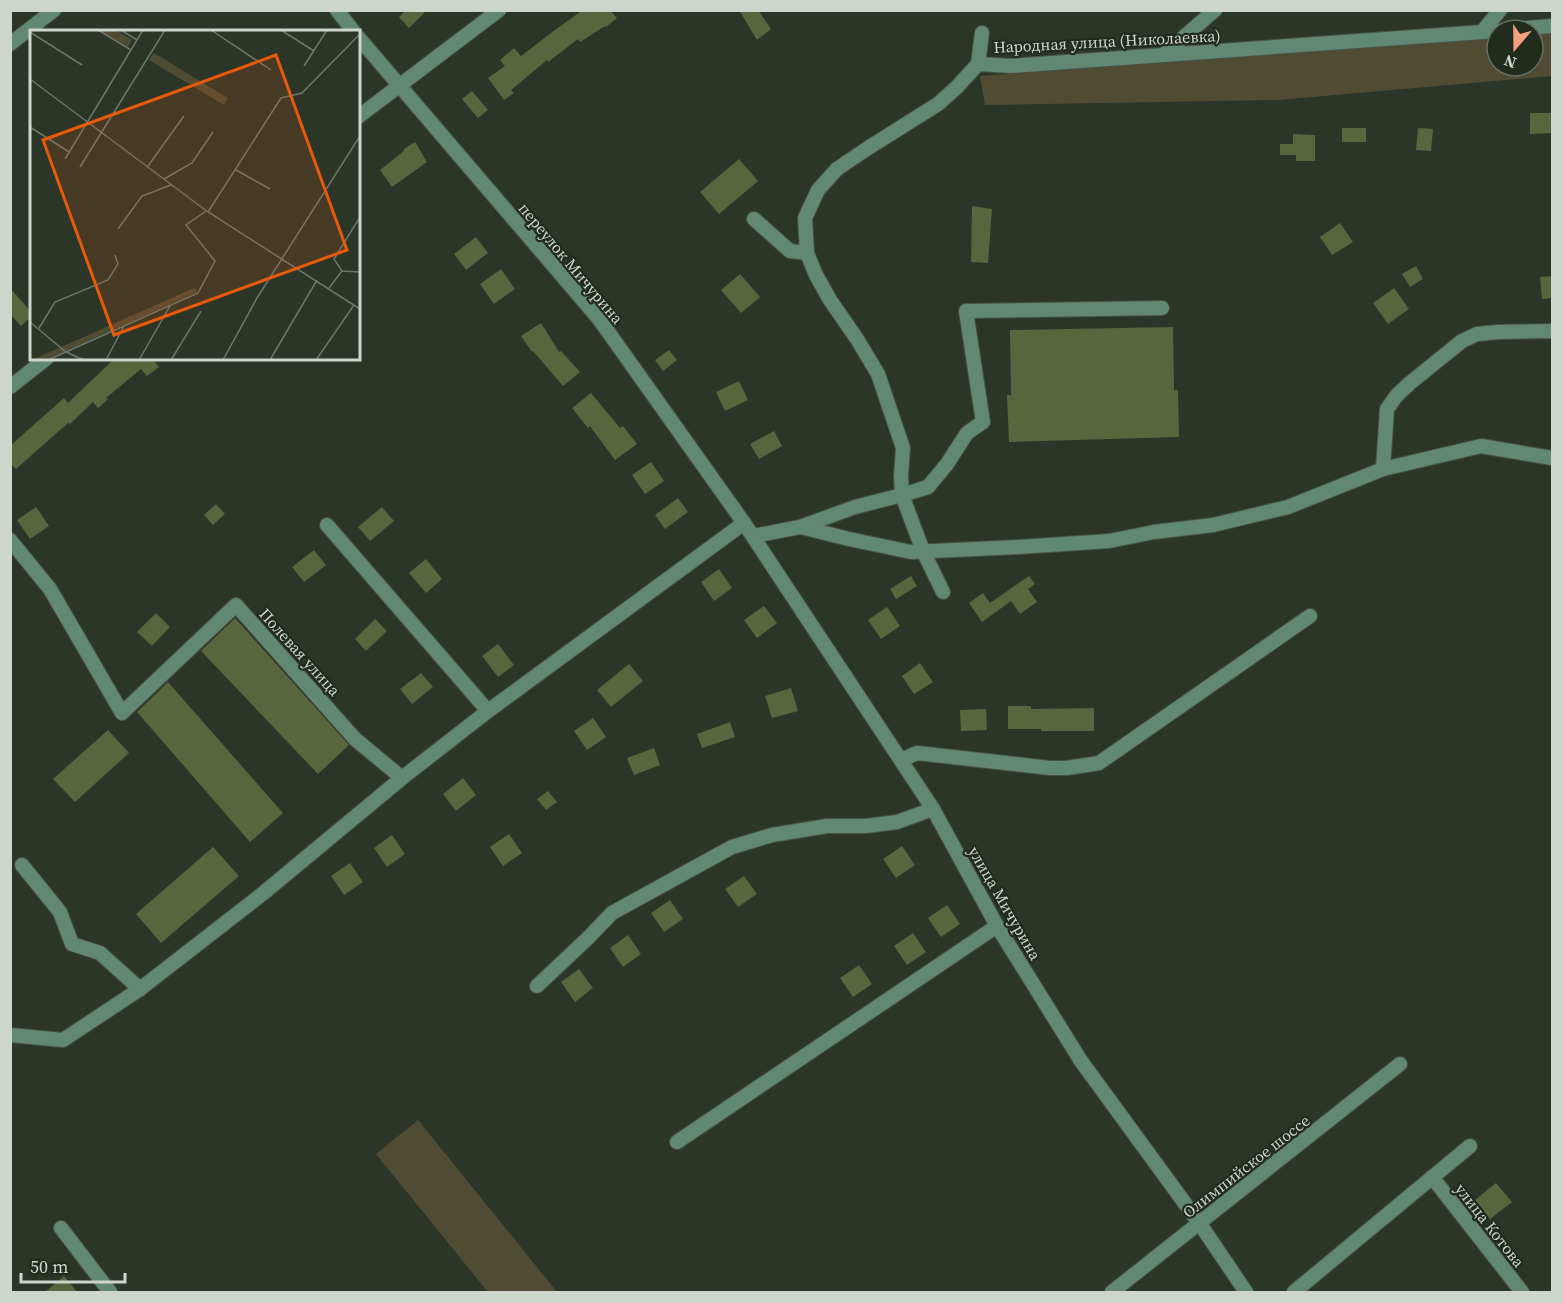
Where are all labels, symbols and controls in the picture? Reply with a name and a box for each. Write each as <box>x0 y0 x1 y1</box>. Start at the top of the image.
north arrow <box>1485 18 1545 78</box>
street label: Народная улица (Николаевка) <box>993 24 1221 58</box>
inset map <box>30 30 360 360</box>
text: N <box>1500 50 1519 74</box>
street label: переулок Мичурина <box>514 198 629 329</box>
street label: Полевая улица <box>255 603 346 701</box>
street label: улица Мичурина <box>963 842 1047 965</box>
street label: Олимпийское шоссе <box>1178 1109 1314 1223</box>
street label: улица Котова <box>1450 1178 1530 1272</box>
scale bar <box>21 1246 124 1284</box>
text: 50 m <box>30 1254 68 1279</box>

